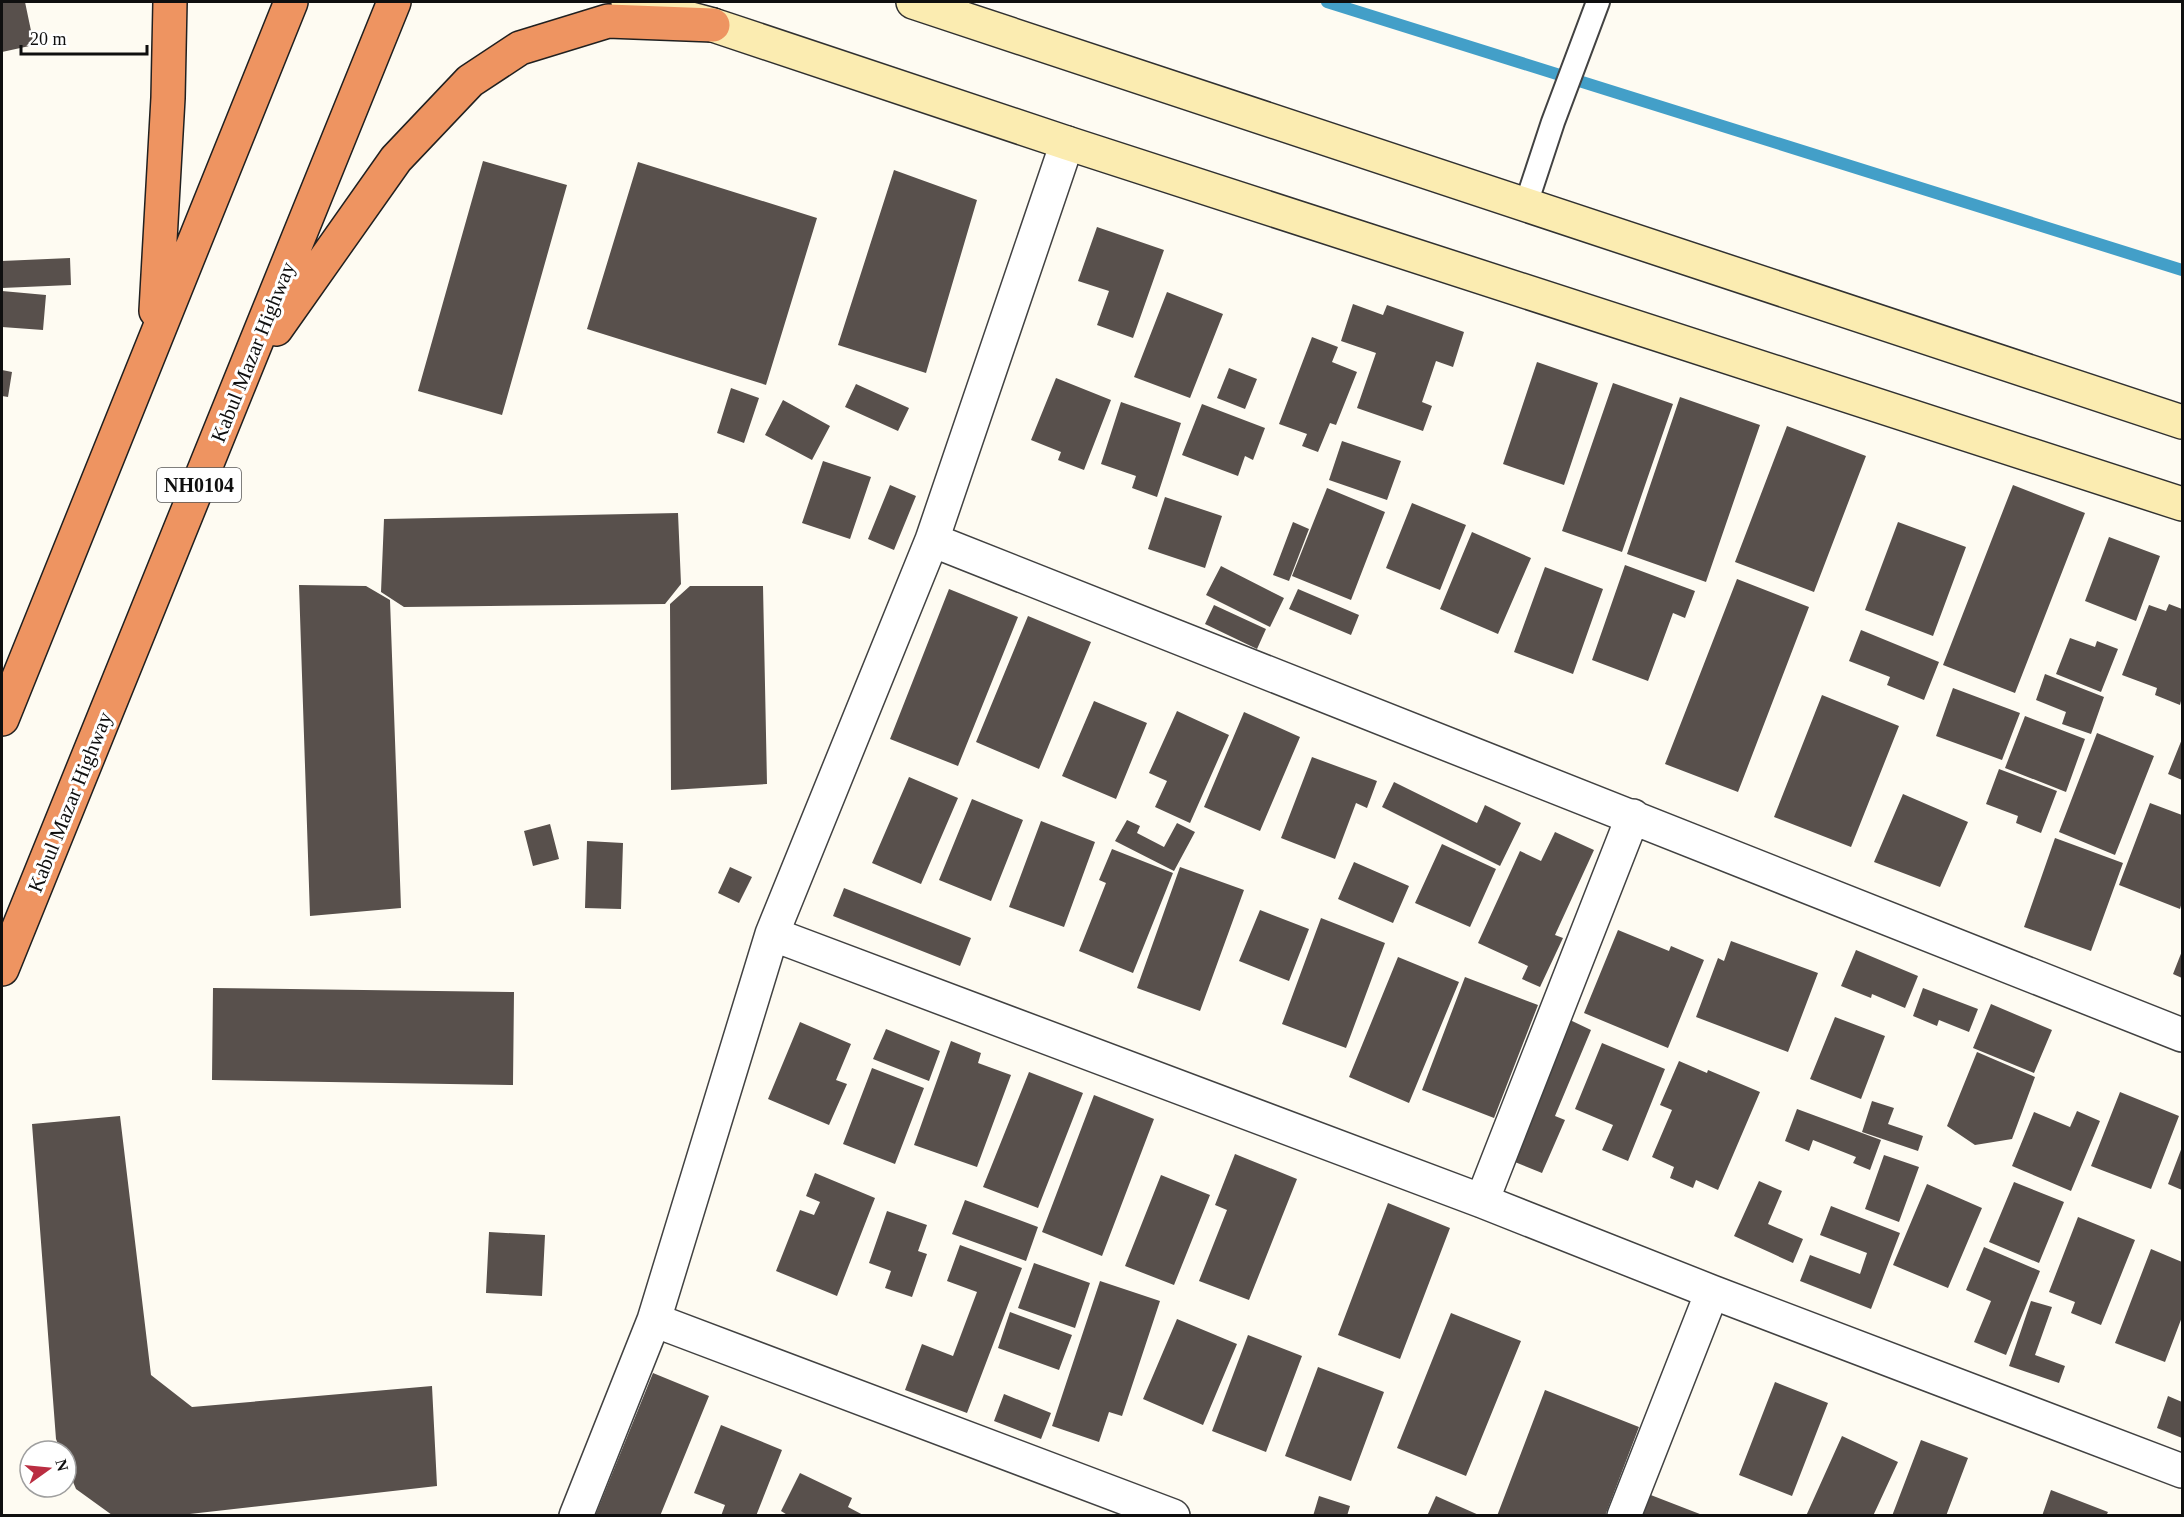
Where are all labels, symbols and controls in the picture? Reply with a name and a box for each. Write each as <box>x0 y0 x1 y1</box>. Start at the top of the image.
scale bar <box>21 18 147 56</box>
text: 20 m <box>30 29 67 49</box>
street label: Kabul Mazar Highway <box>206 258 300 446</box>
road number: NH0104 <box>157 468 241 502</box>
street label: Kabul Mazar Highway <box>23 708 117 896</box>
north arrow <box>18 1439 78 1499</box>
text: N <box>52 1457 72 1473</box>

